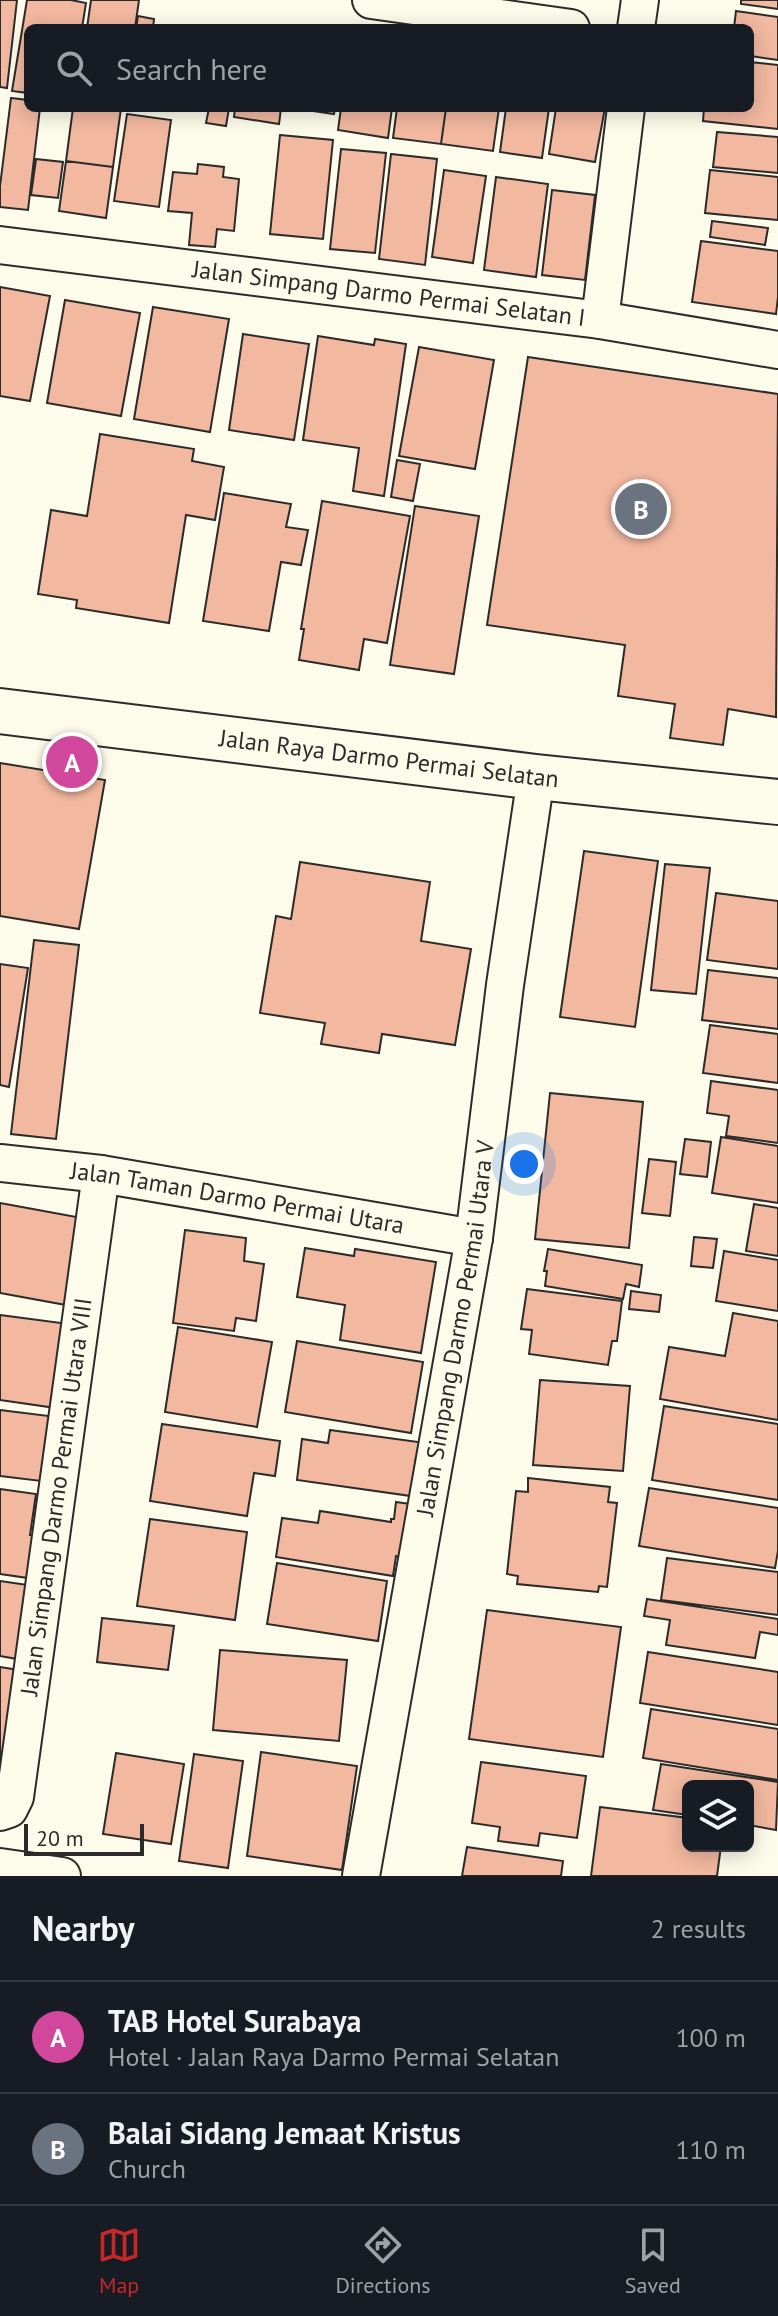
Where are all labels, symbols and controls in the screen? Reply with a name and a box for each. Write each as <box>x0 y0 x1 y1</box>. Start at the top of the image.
search box <box>24 24 754 112</box>
icon: search <box>52 46 96 90</box>
text: Search here <box>116 49 267 88</box>
street label: Jalan Simpang Darmo Permai Selatan I <box>190 253 587 333</box>
pin: B <box>615 479 667 539</box>
street label: Jalan Raya Darmo Permai Selatan <box>217 722 560 794</box>
pin: A <box>46 732 98 792</box>
street label: Jalan Simpang Darmo Permai Utara V <box>409 1138 501 1519</box>
your location <box>504 1144 544 1184</box>
street label: Jalan Taman Darmo Permai Utara <box>68 1155 407 1241</box>
street label: Jalan Simpang Darmo Permai Utara VIII <box>13 1296 99 1699</box>
map controls <box>682 1780 754 1852</box>
button: layers <box>682 1780 754 1852</box>
scale bar <box>24 1820 144 1856</box>
text: 20 m <box>36 1824 84 1852</box>
text: Nearby <box>32 1906 134 1950</box>
text: 2 results <box>651 1912 746 1945</box>
text: TAB Hotel Surabaya <box>108 2001 361 2040</box>
text: A <box>50 2021 66 2054</box>
text: 100 m <box>675 2021 746 2054</box>
text: Hotel · Jalan Raya Darmo Permai Selatan <box>108 2040 559 2073</box>
text: Balai Sidang Jemaat Kristus <box>108 2113 461 2152</box>
text: B <box>50 2133 66 2166</box>
text: 110 m <box>675 2133 746 2166</box>
text: Church <box>108 2152 186 2185</box>
tab: Map <box>97 2223 141 2299</box>
tab: Directions <box>335 2223 431 2299</box>
tab: Saved <box>625 2223 681 2299</box>

